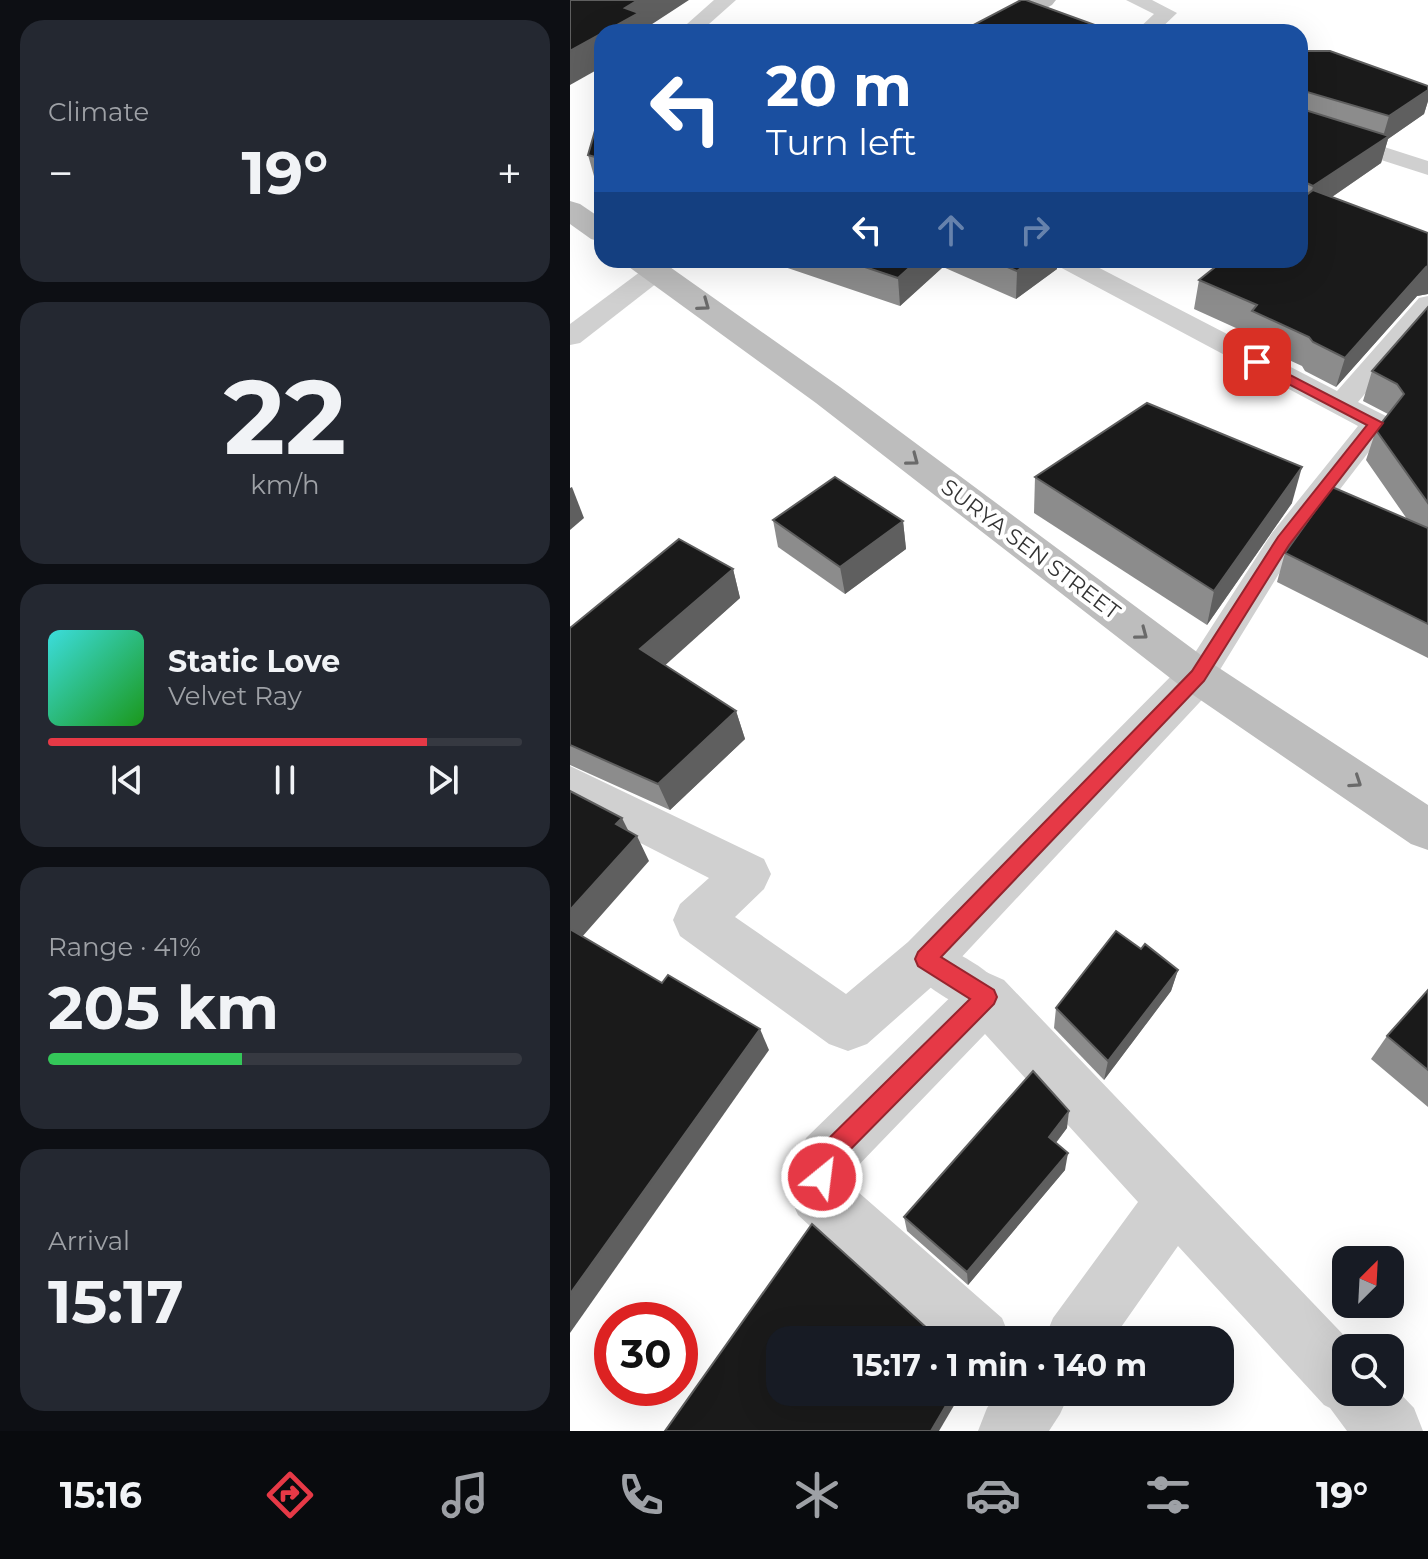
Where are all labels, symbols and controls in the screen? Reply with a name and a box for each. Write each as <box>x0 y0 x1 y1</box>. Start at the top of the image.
text: 20 m <box>766 52 912 120</box>
icon: left <box>634 56 738 160</box>
text: Climate <box>48 96 149 128</box>
text: Turn left <box>766 120 917 164</box>
text: 19° <box>242 136 328 209</box>
text: − <box>48 146 73 200</box>
text: + <box>497 146 522 200</box>
icon: left <box>845 208 889 252</box>
icon: ahead <box>929 208 973 252</box>
icon: right <box>1013 208 1057 252</box>
one-way arrow <box>695 296 709 310</box>
pin <box>1223 328 1291 396</box>
icon: arrive <box>1235 340 1279 384</box>
text: 22 <box>224 353 346 480</box>
one-way arrow <box>904 450 919 464</box>
text: km/h <box>250 469 320 501</box>
street label: SURYA SEN STREET <box>936 473 1126 626</box>
one-way arrow <box>1134 624 1148 638</box>
text: Static Love <box>168 643 340 680</box>
text: Velvet Ray <box>168 680 302 712</box>
icon: previous <box>105 758 149 802</box>
icon: pause <box>263 758 307 802</box>
icon: next <box>421 758 465 802</box>
one-way arrow <box>1347 772 1362 787</box>
text: Range · 41% <box>48 931 201 963</box>
text: 205 km <box>48 971 279 1044</box>
position arrow <box>780 1135 864 1219</box>
text: Arrival <box>48 1225 130 1257</box>
north arrow <box>1332 1246 1404 1318</box>
map controls <box>1332 1246 1404 1406</box>
text: 15:17 <box>48 1265 184 1338</box>
speed limit sign: 30 <box>594 1302 698 1406</box>
button: search <box>1332 1334 1404 1406</box>
text: 15:17 · 1 min · 140 m <box>853 1347 1147 1384</box>
icon: directions <box>262 1467 318 1523</box>
icon: music <box>437 1467 493 1523</box>
icon: phone <box>613 1467 669 1523</box>
icon: climate <box>789 1467 845 1523</box>
icon: car <box>965 1467 1021 1523</box>
icon: filters <box>1140 1467 1196 1523</box>
text: 15:16 <box>60 1473 142 1517</box>
text: 19° <box>1316 1473 1368 1517</box>

